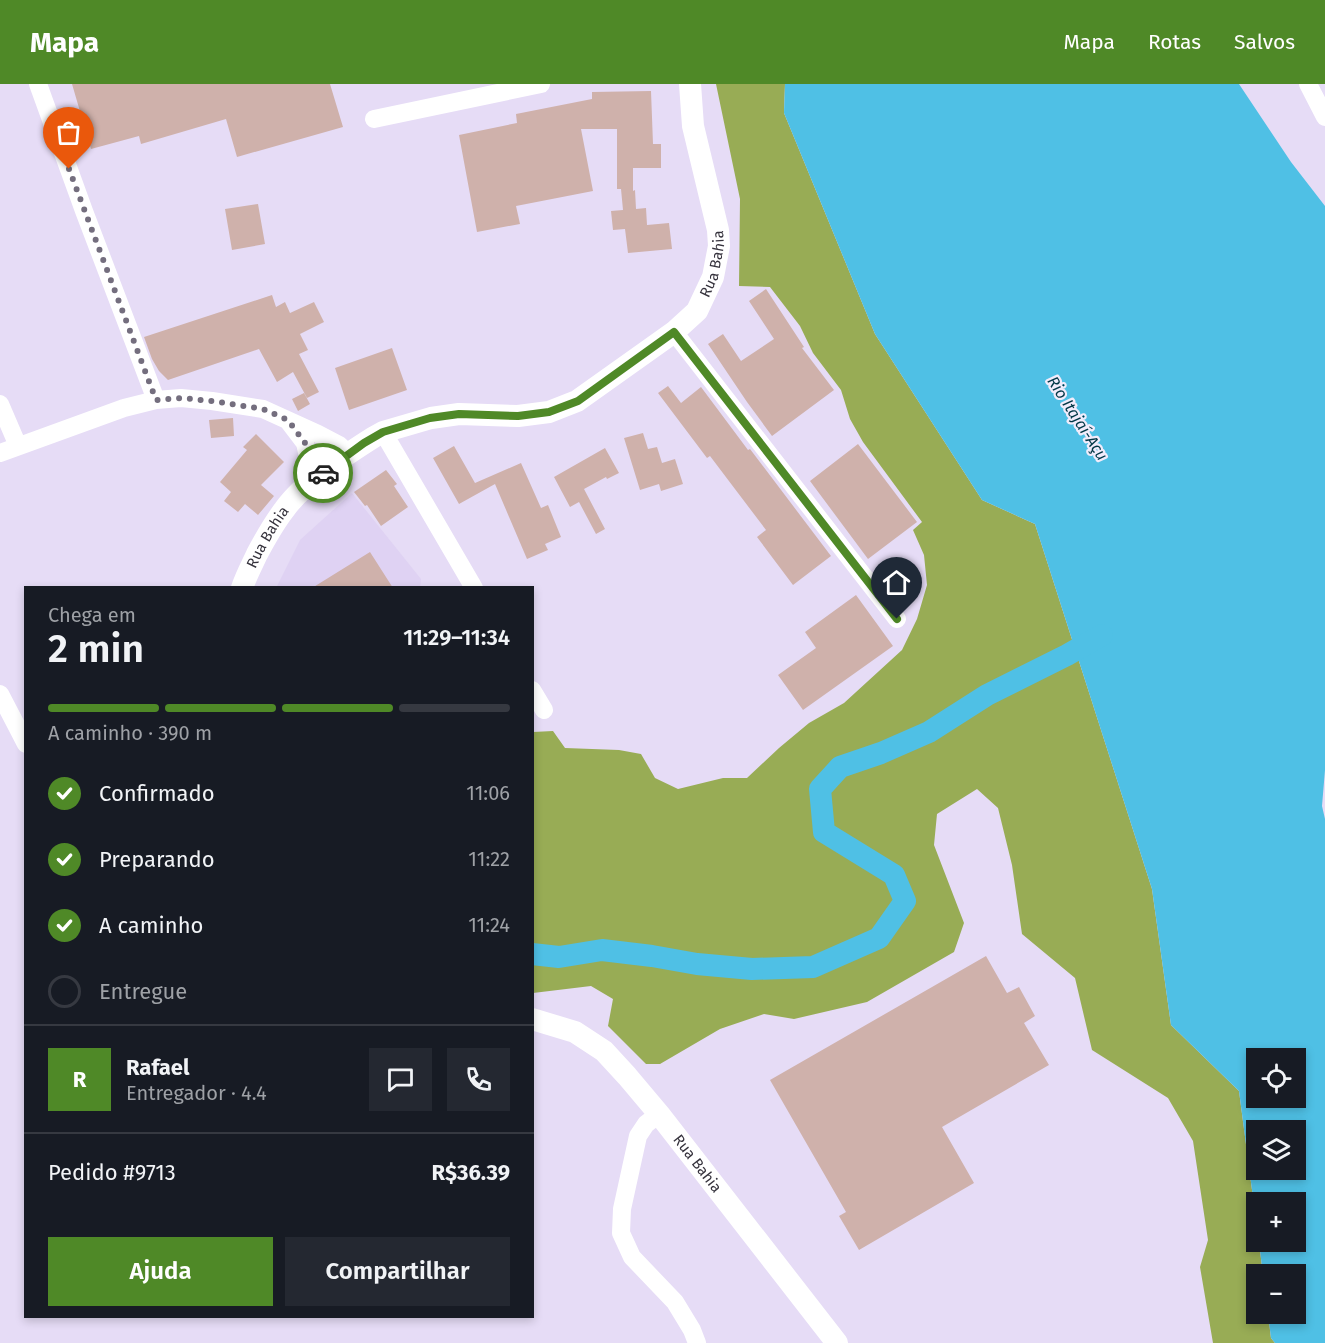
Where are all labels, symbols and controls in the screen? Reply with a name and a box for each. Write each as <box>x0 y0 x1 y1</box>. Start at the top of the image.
text: Mapa <box>30 26 99 59</box>
text: Mapa <box>1064 29 1115 55</box>
text: Rotas <box>1148 29 1201 55</box>
text: Salvos <box>1234 29 1295 55</box>
pin <box>43 107 94 169</box>
icon: bag <box>52 116 85 149</box>
street label: Rua Bahia <box>696 230 728 300</box>
water label: Rio Itajaí-Açu <box>1043 373 1112 464</box>
courier <box>293 443 353 503</box>
icon: car <box>307 457 340 490</box>
street label: Rua Bahia <box>243 503 293 571</box>
pin <box>871 557 922 619</box>
icon: home <box>880 566 913 599</box>
text: Chega em <box>48 603 136 627</box>
text: 11:29–11:34 <box>403 624 510 651</box>
text: 2 min <box>48 626 144 672</box>
text: A caminho · 390 m <box>48 721 212 745</box>
icon: check <box>48 777 81 810</box>
text: Confirmado <box>99 780 215 807</box>
text: 11:06 <box>466 781 510 805</box>
icon: check <box>48 843 81 876</box>
text: Preparando <box>99 846 215 873</box>
text: 11:22 <box>468 847 510 871</box>
icon: check <box>48 909 81 942</box>
text: A caminho <box>99 912 203 939</box>
text: 11:24 <box>468 913 510 937</box>
text: Entregue <box>99 978 187 1005</box>
button: chat <box>369 1048 432 1111</box>
button: phone <box>447 1048 510 1111</box>
map controls <box>1246 1048 1306 1324</box>
button: locate <box>1246 1048 1306 1108</box>
text: Rafael <box>126 1054 189 1081</box>
text: R <box>73 1066 86 1093</box>
text: Entregador · 4.4 <box>126 1081 267 1105</box>
button: layers <box>1246 1120 1306 1180</box>
street label: Rua Bahia <box>669 1131 726 1196</box>
text: Pedido #9713 <box>48 1159 176 1186</box>
text: R$36.39 <box>432 1159 510 1186</box>
button: + <box>1246 1192 1306 1252</box>
button: Ajuda <box>48 1237 273 1306</box>
button: Compartilhar <box>285 1237 510 1306</box>
button: − <box>1246 1264 1306 1324</box>

